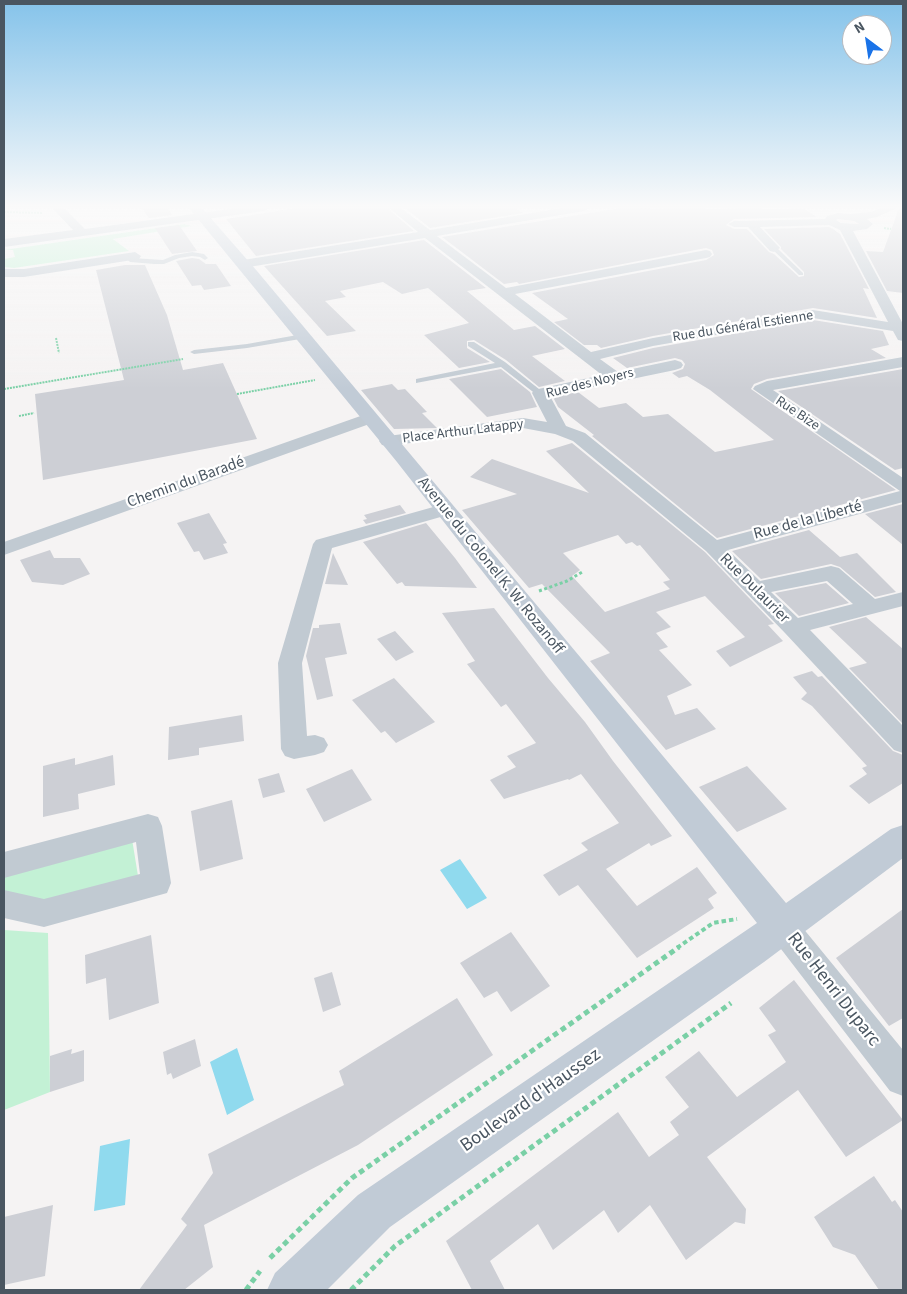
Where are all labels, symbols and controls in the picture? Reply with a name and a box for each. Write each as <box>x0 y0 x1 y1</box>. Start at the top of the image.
north arrow <box>842 15 892 65</box>
text: N <box>851 17 869 39</box>
street label: Rue du Général Estienne <box>672 308 814 346</box>
street label: Rue des Noyers <box>545 365 635 403</box>
street label: Rue Bize <box>772 393 822 435</box>
street label: Place Arthur Latappy <box>402 416 524 448</box>
street label: Chemin du Baradé <box>125 453 247 513</box>
street label: Avenue du Colonel K. W. Rozanoff <box>413 474 567 658</box>
street label: Rue de la Liberté <box>752 497 864 545</box>
street label: Rue Dulaurier <box>715 550 793 628</box>
street label: Rue Henri Duparc <box>781 928 885 1052</box>
street label: Boulevard d'Haussez <box>456 1044 606 1158</box>

